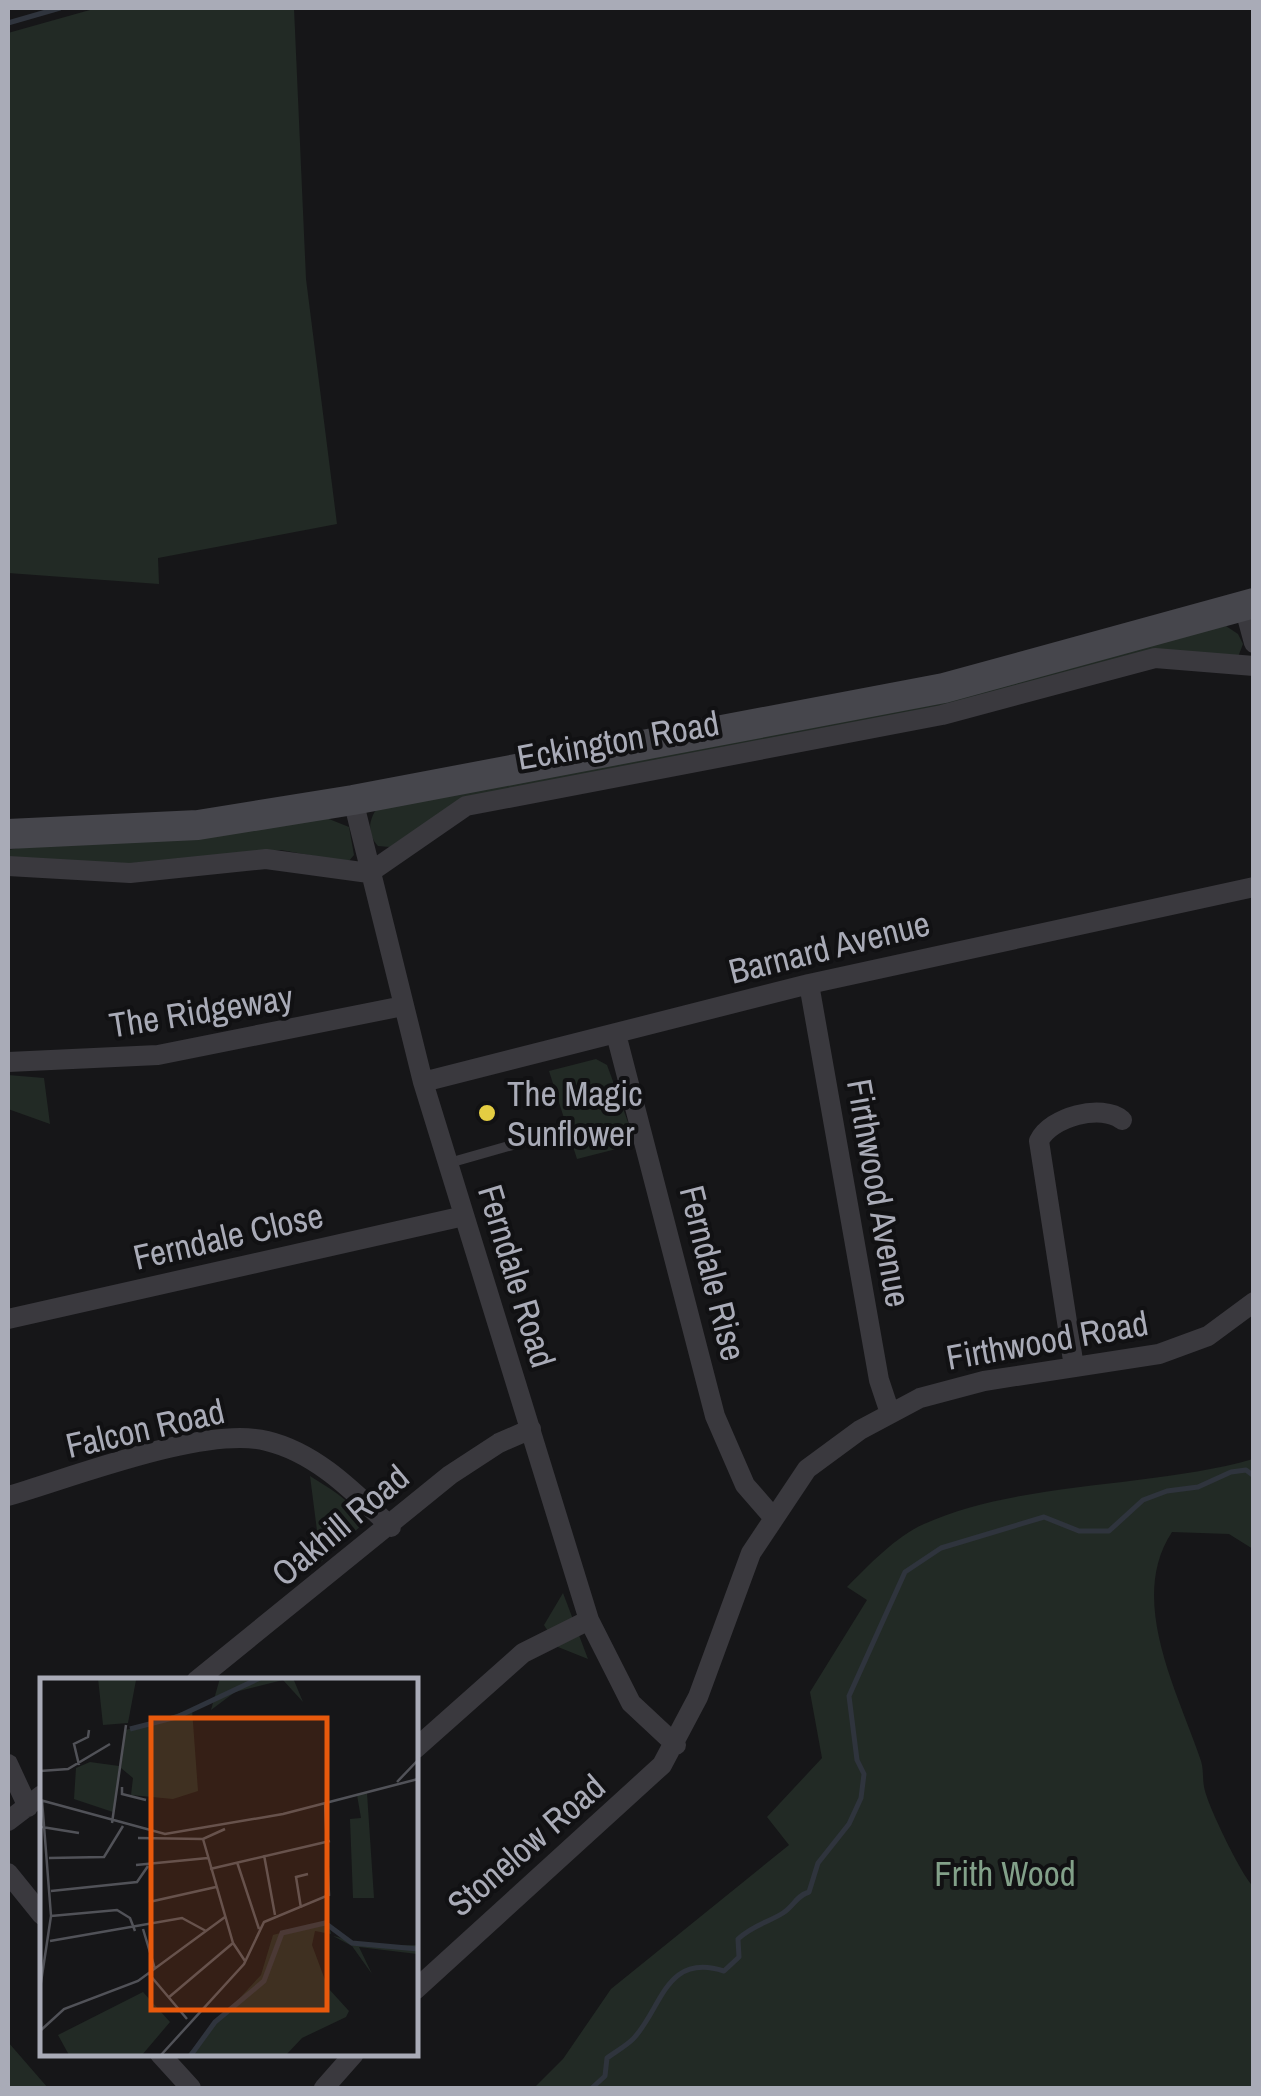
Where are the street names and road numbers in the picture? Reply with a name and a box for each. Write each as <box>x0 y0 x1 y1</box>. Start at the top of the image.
street label: Eckington Road <box>513 699 723 781</box>
street label: Barnard Avenue <box>724 899 934 995</box>
street label: The Ridgeway <box>106 973 297 1049</box>
street label: Firthwood Avenue <box>836 1075 922 1311</box>
street label: Ferndale Road <box>467 1179 567 1373</box>
street label: Ferndale Rise <box>669 1181 757 1365</box>
street label: Ferndale Close <box>129 1191 327 1281</box>
street label: Firthwood Road <box>942 1299 1152 1381</box>
street label: Falcon Road <box>61 1387 229 1469</box>
street label: Oakhill Road <box>261 1454 419 1596</box>
street label: Stonelow Road <box>437 1763 615 1927</box>

